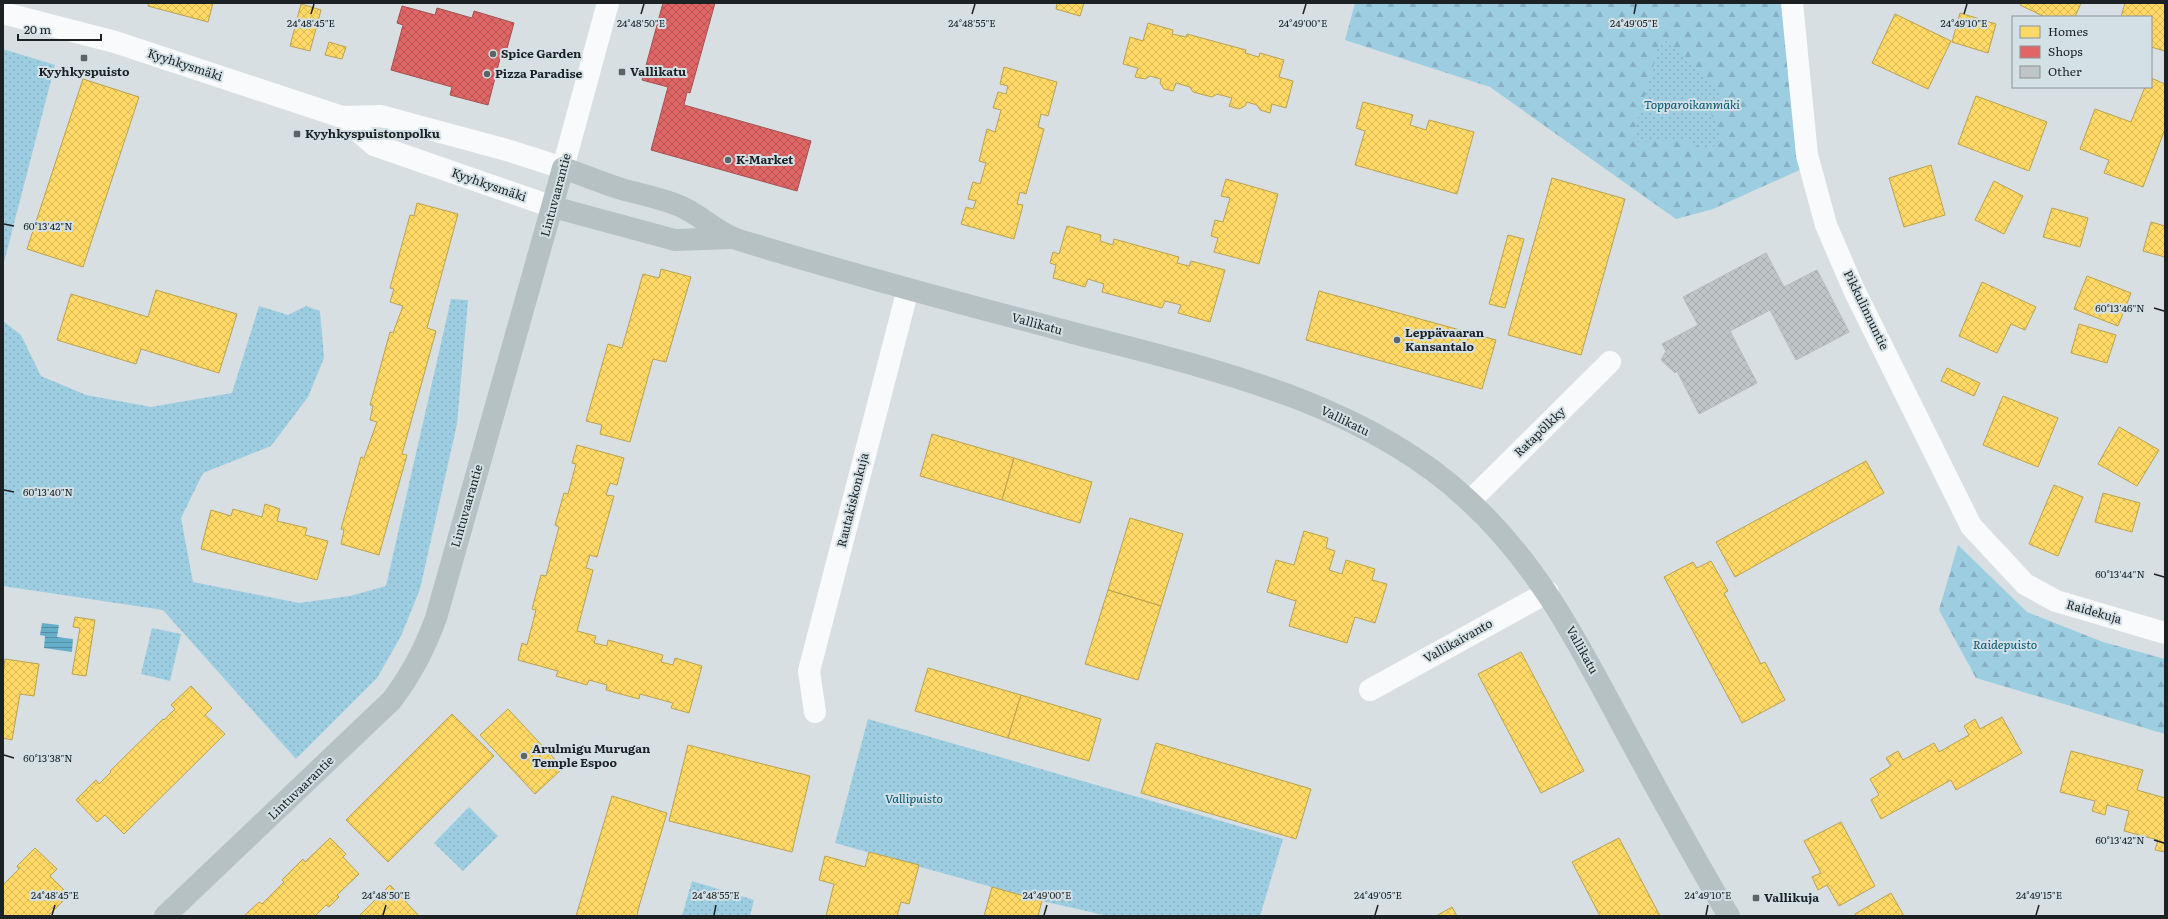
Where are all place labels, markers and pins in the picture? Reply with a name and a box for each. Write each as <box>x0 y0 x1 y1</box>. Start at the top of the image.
place label: Spice Garden <box>501 44 582 62</box>
marker: Spice Garden <box>488 49 498 59</box>
marker: Kyyhkyspuisto <box>79 53 89 63</box>
place label: Kyyhkyspuisto <box>38 62 130 80</box>
place label: Vallikatu <box>630 62 686 80</box>
place label: Pizza Paradise <box>495 64 583 82</box>
marker: Vallikatu <box>617 67 627 77</box>
marker: Pizza Paradise <box>482 69 492 79</box>
place label: Kyyhkyspuistonpolku <box>305 124 440 142</box>
marker: Kyyhkyspuistonpolku <box>292 129 302 139</box>
place label: K-Market <box>736 150 794 168</box>
marker: K-Market <box>723 155 733 165</box>
place label: Leppävaaran Kansantalo <box>1405 323 1485 355</box>
marker: Leppävaaran Kansantalo <box>1392 335 1402 345</box>
place label: Arulmigu Murugan Temple Espoo <box>532 739 651 771</box>
marker: Arulmigu Murugan Temple Espoo <box>519 751 529 761</box>
place label: Vallikuja <box>1764 888 1819 906</box>
marker: Vallikuja <box>1751 893 1761 903</box>

